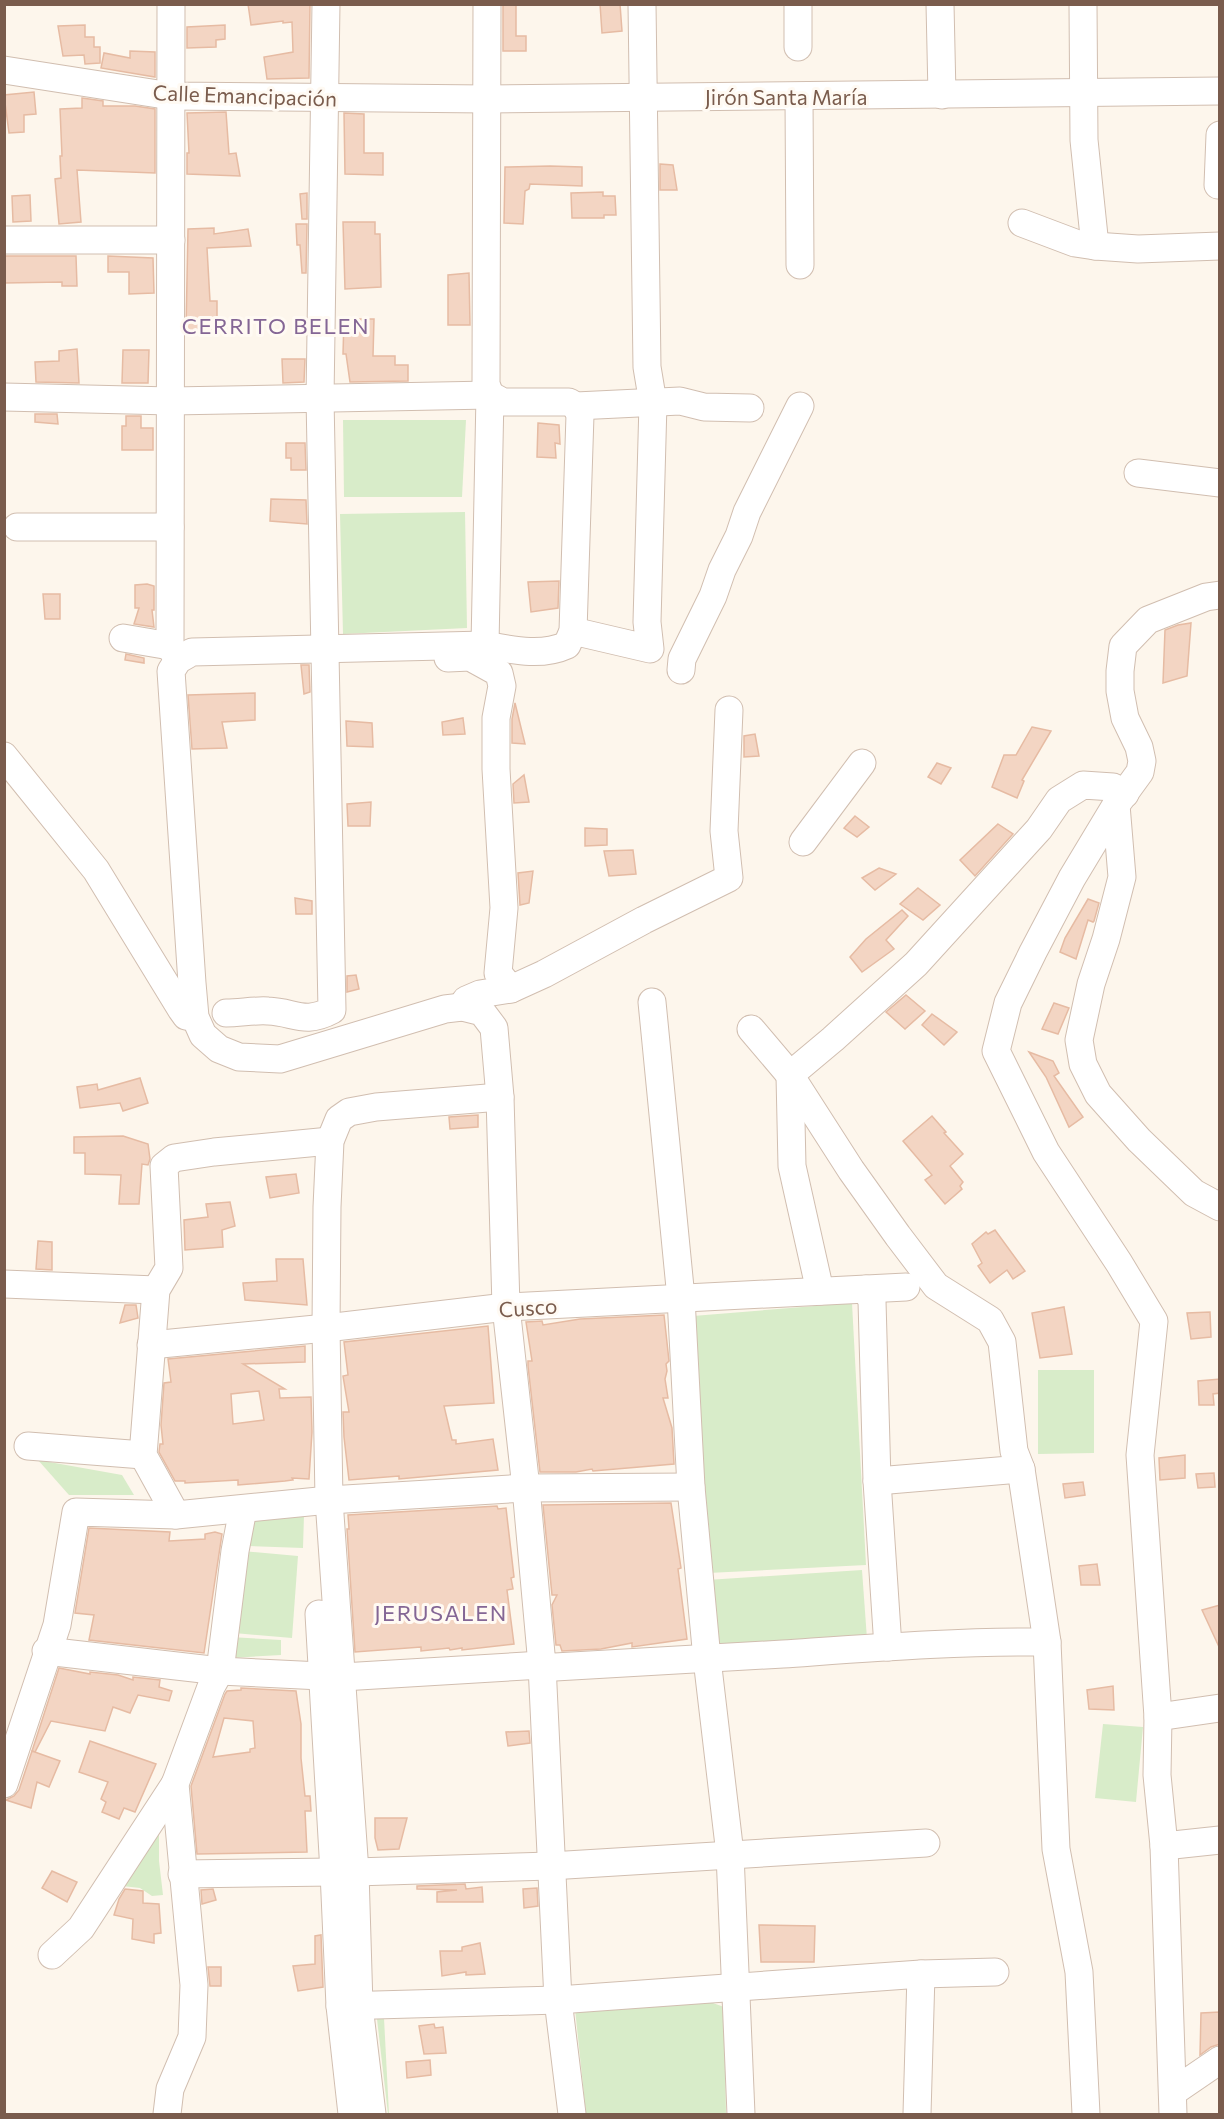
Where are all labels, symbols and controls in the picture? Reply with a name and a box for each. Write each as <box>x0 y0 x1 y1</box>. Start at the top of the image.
street label: Calle Emancipación <box>152 79 338 111</box>
street label: Jirón Santa María <box>705 84 867 109</box>
district label: CERRITO BELEN <box>182 312 370 339</box>
street label: Cusco <box>498 1292 558 1322</box>
district label: JERUSALEN <box>374 1599 508 1626</box>

